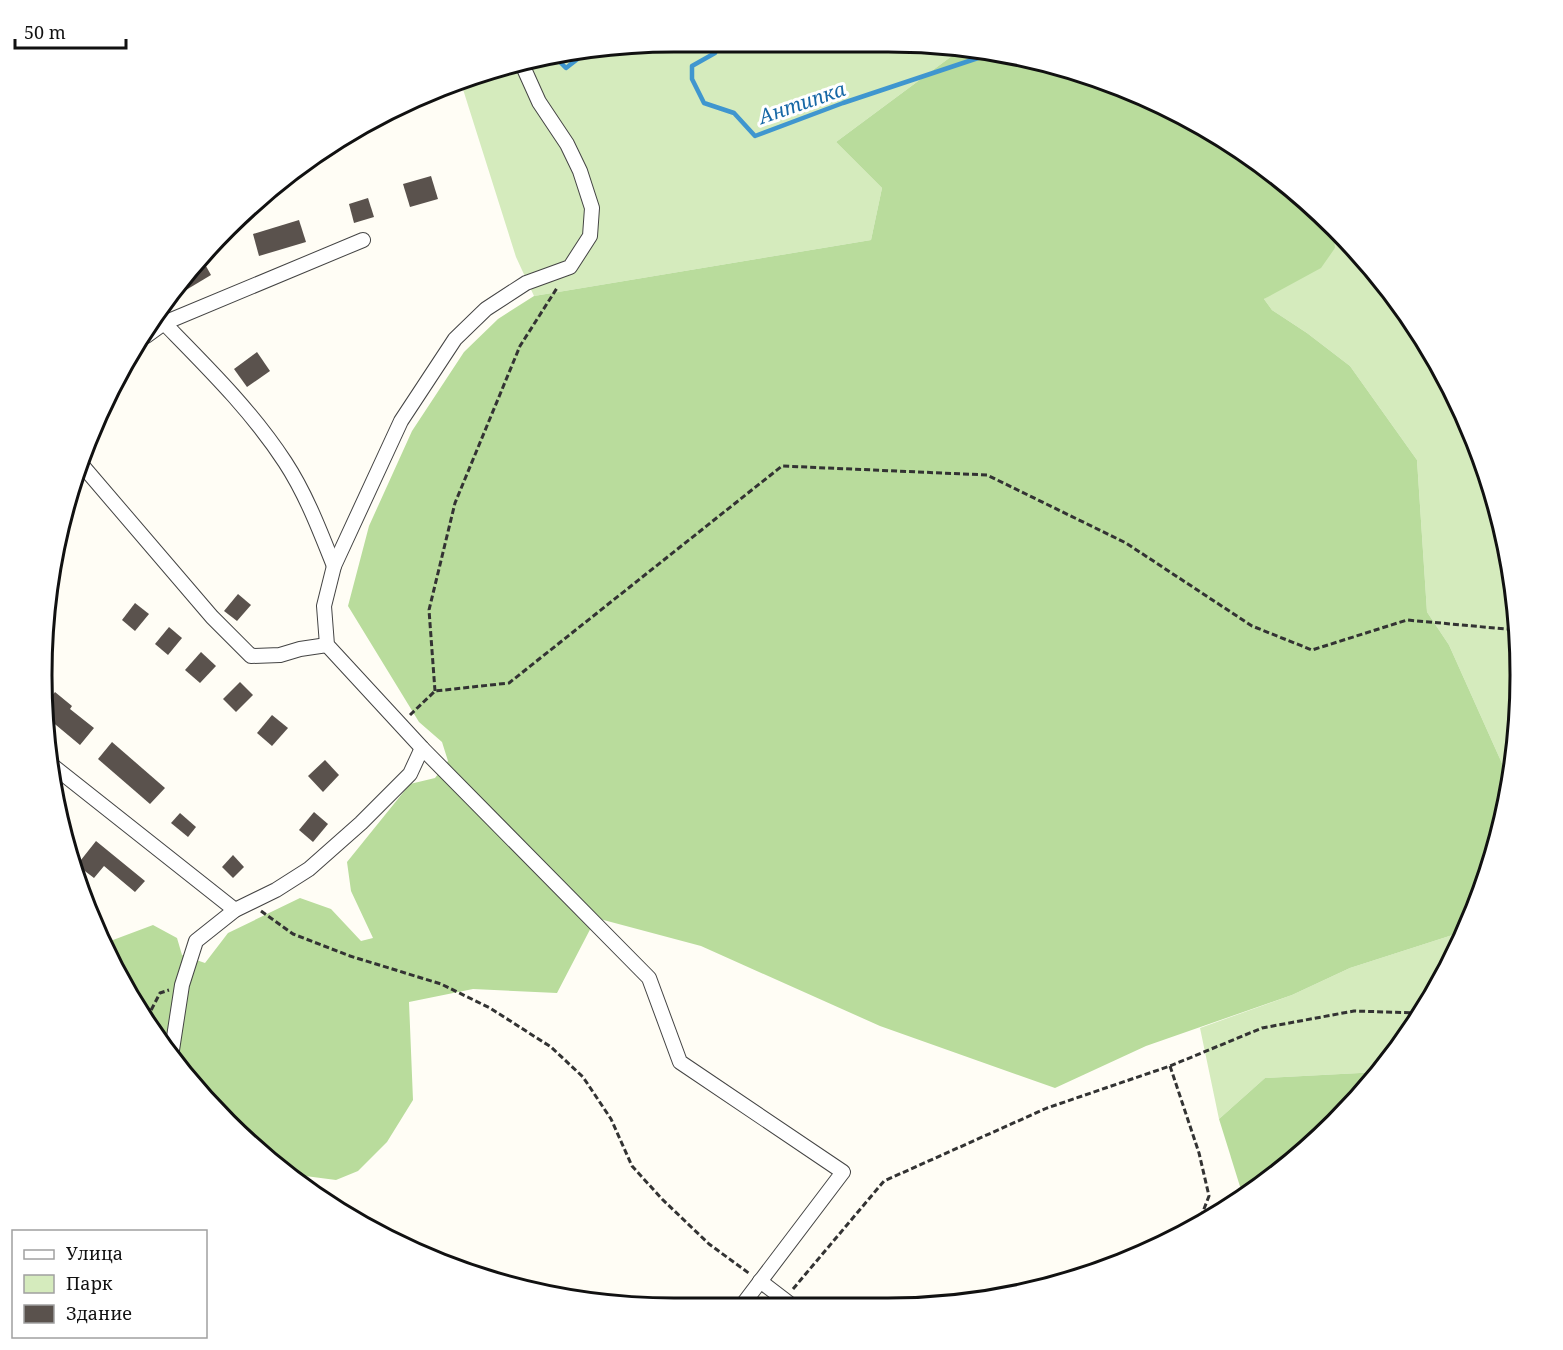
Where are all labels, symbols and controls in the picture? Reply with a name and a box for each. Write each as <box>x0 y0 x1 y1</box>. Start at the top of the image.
scale bar <box>15 12 126 50</box>
text: 50 m <box>24 20 66 44</box>
water label: Антипка <box>753 75 849 131</box>
legend <box>12 1230 207 1338</box>
text: Улица <box>66 1241 123 1265</box>
text: Парк <box>66 1271 113 1295</box>
text: Здание <box>66 1301 132 1325</box>

